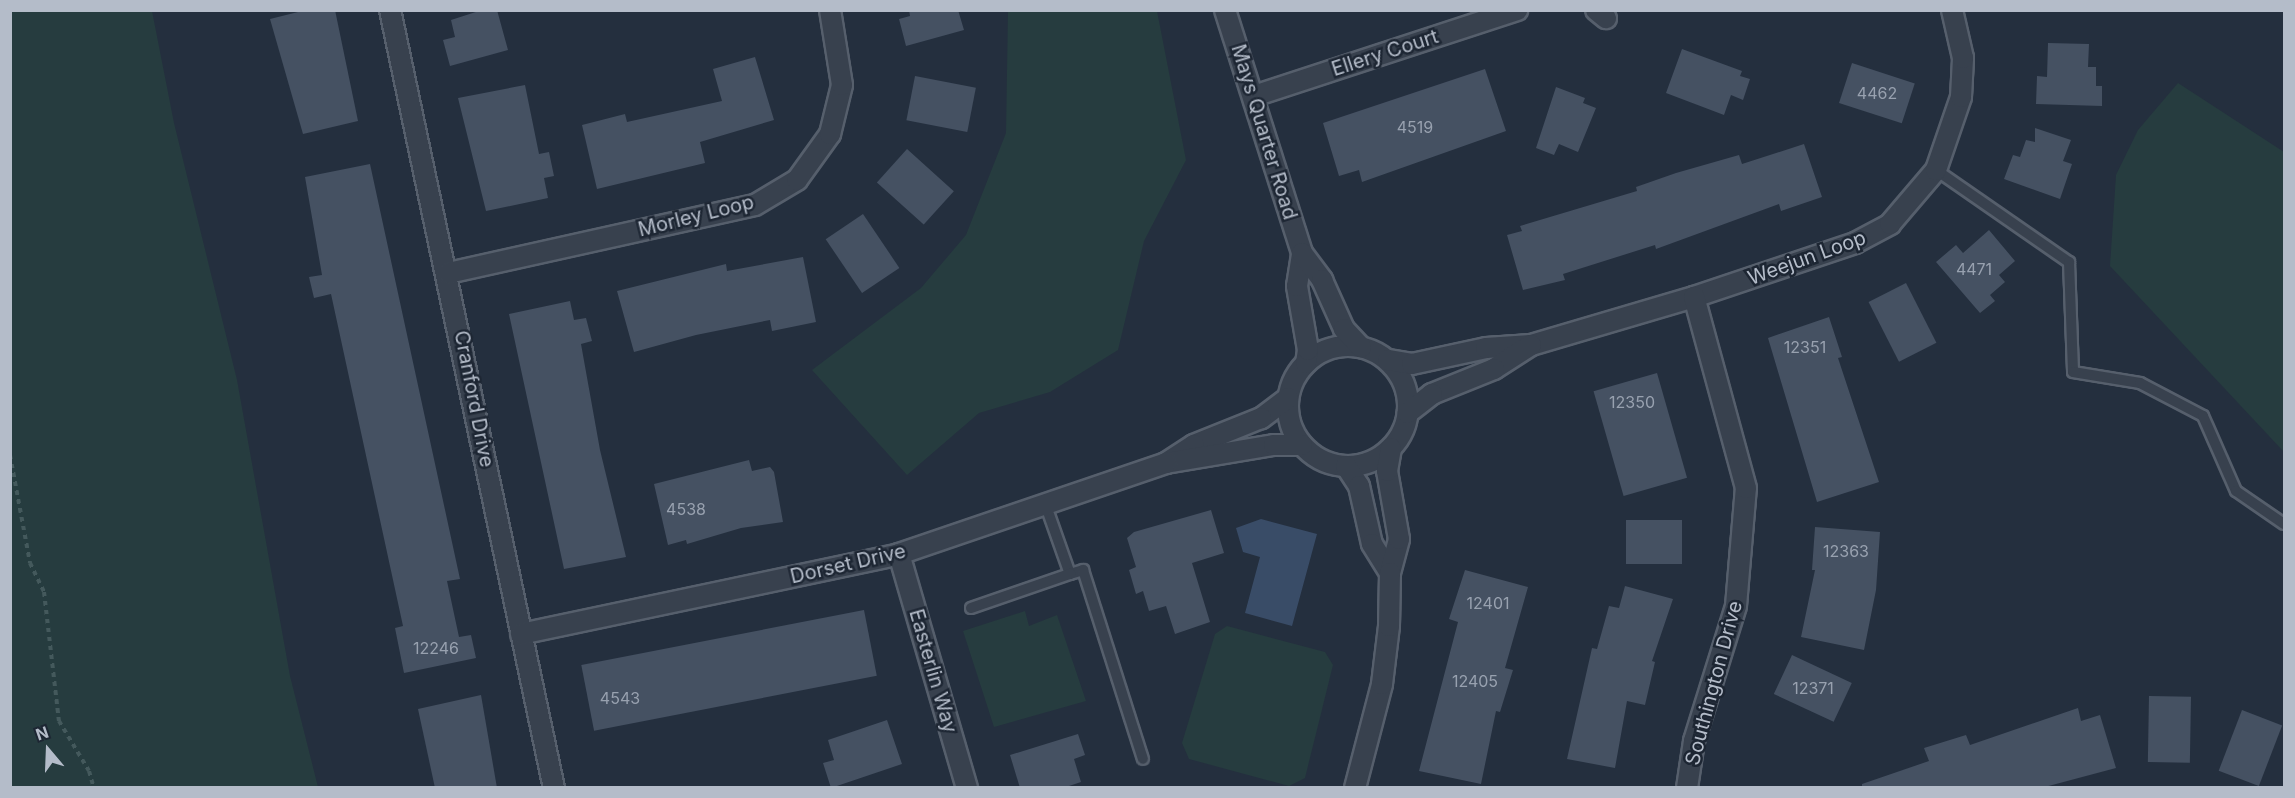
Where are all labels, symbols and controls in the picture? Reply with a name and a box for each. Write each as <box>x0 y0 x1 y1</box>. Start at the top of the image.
street label: Ellery Court <box>1329 24 1441 82</box>
street label: Mays Quarter Road <box>1226 41 1302 223</box>
house number: 4462 <box>1857 83 1897 103</box>
house number: 4519 <box>1397 117 1433 137</box>
street label: Morley Loop <box>636 190 756 242</box>
street label: Weejun Loop <box>1745 226 1869 290</box>
house number: 4471 <box>1956 259 1992 279</box>
street label: Cranford Drive <box>449 329 499 469</box>
house number: 12351 <box>1784 337 1826 357</box>
house number: 12350 <box>1609 392 1655 412</box>
house number: 4538 <box>666 499 706 519</box>
street label: Dorset Drive <box>788 539 908 589</box>
house number: 12363 <box>1823 541 1869 561</box>
house number: 12401 <box>1467 593 1509 613</box>
street label: Southington Drive <box>1680 598 1748 768</box>
street label: Easterlin Way <box>904 606 962 736</box>
house number: 12246 <box>413 638 459 658</box>
house number: 12405 <box>1452 671 1498 691</box>
house number: 12371 <box>1792 678 1834 698</box>
house number: 4543 <box>600 688 640 708</box>
north arrow <box>18 720 78 780</box>
text: N <box>33 722 51 744</box>

